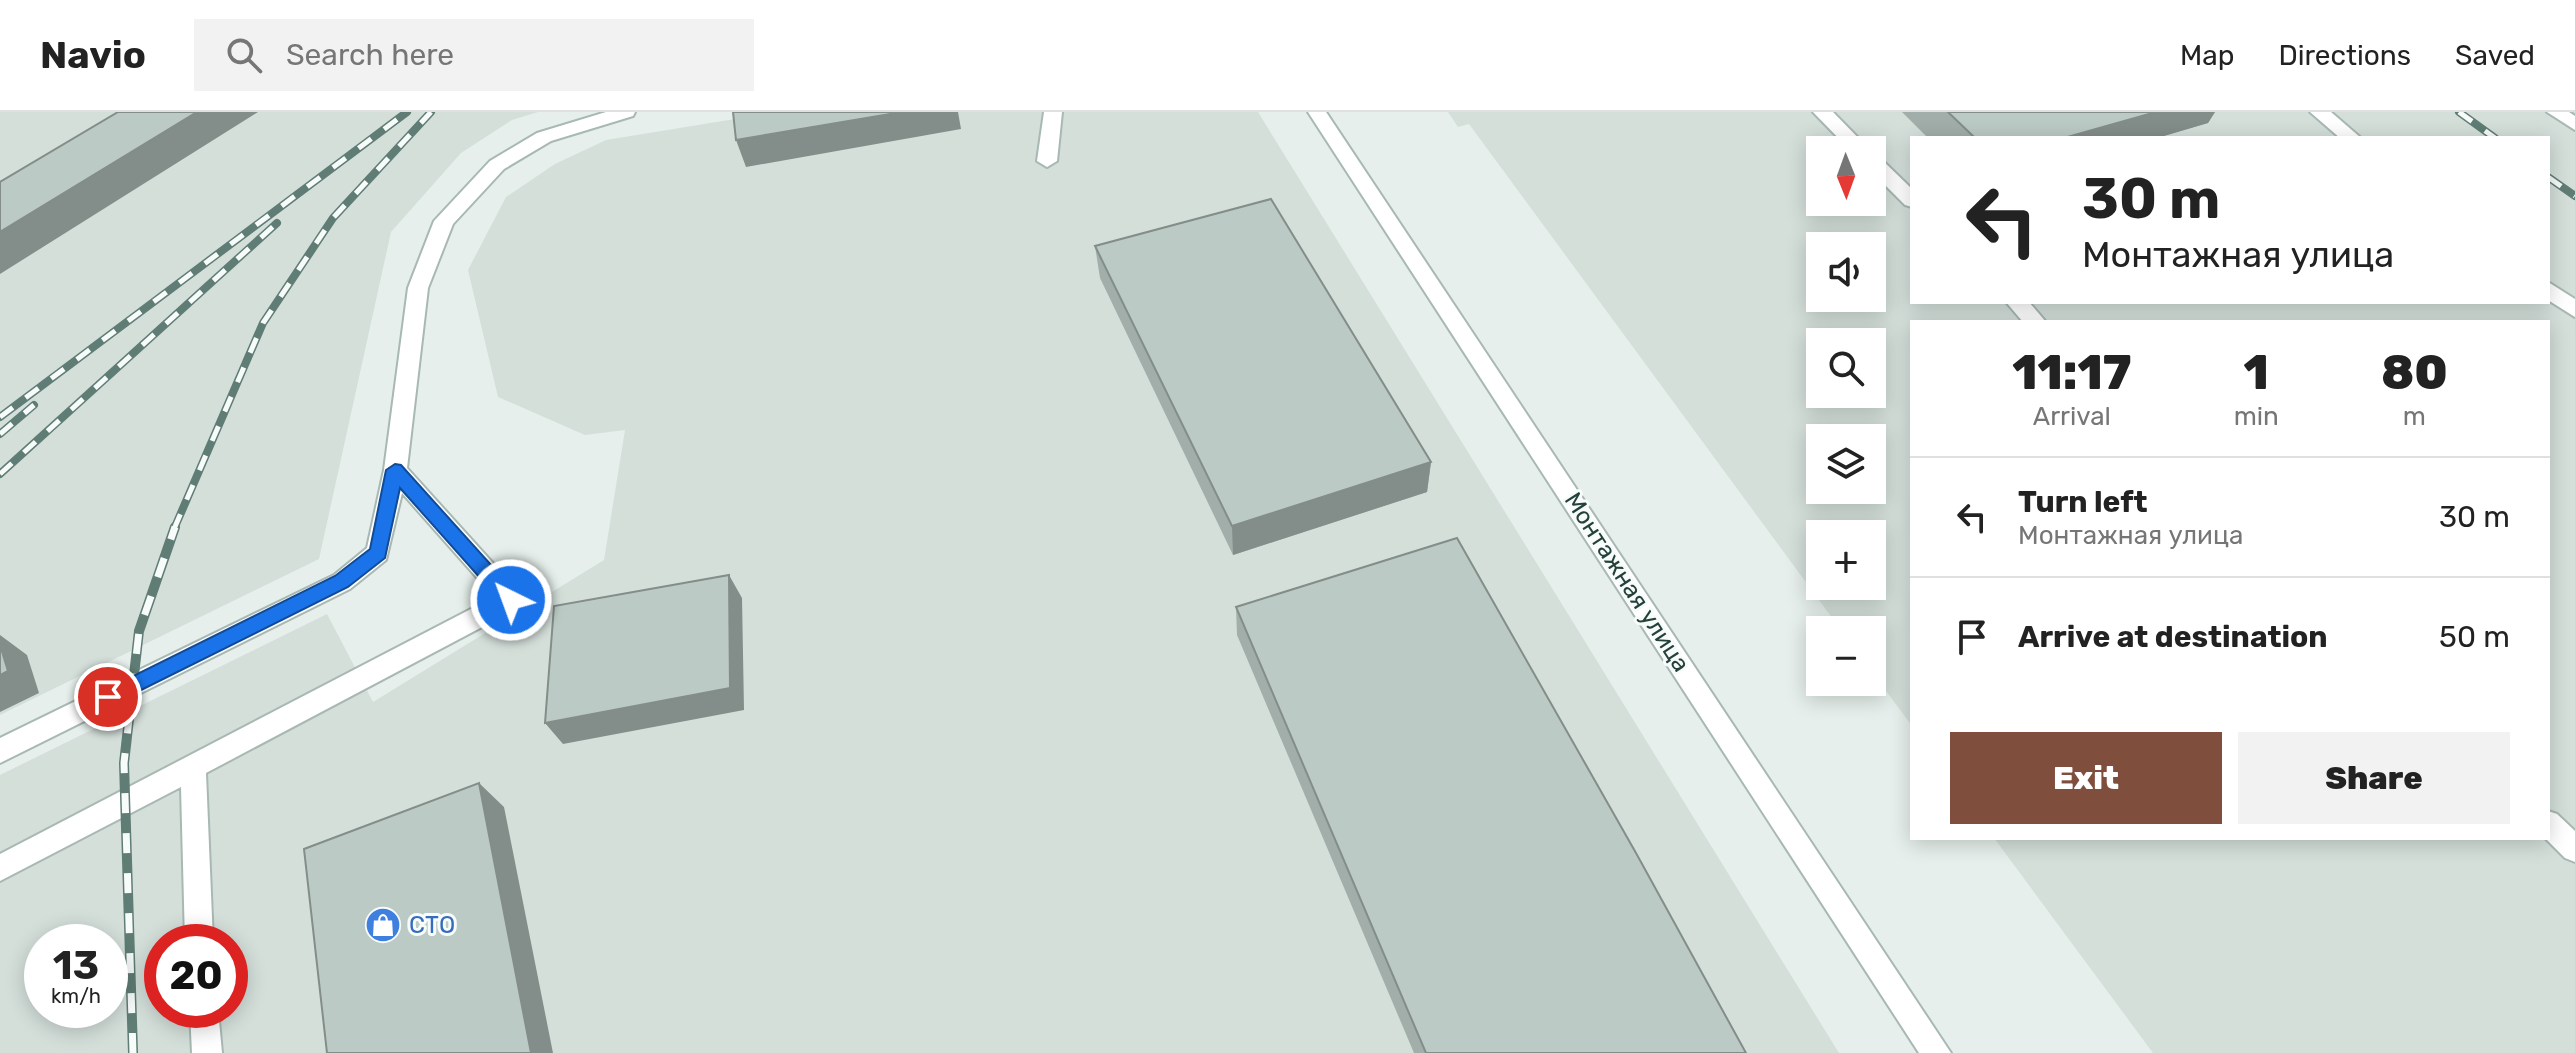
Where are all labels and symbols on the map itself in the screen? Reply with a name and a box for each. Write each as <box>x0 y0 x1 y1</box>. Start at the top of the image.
north arrow <box>1806 136 1886 216</box>
street label: Монтажная улица <box>1559 487 1695 677</box>
position arrow <box>469 558 553 642</box>
pin <box>74 663 142 731</box>
shop icon: СТО <box>364 906 402 944</box>
place label: СТО <box>409 911 455 939</box>
speed limit sign: 20 <box>144 924 248 1028</box>

